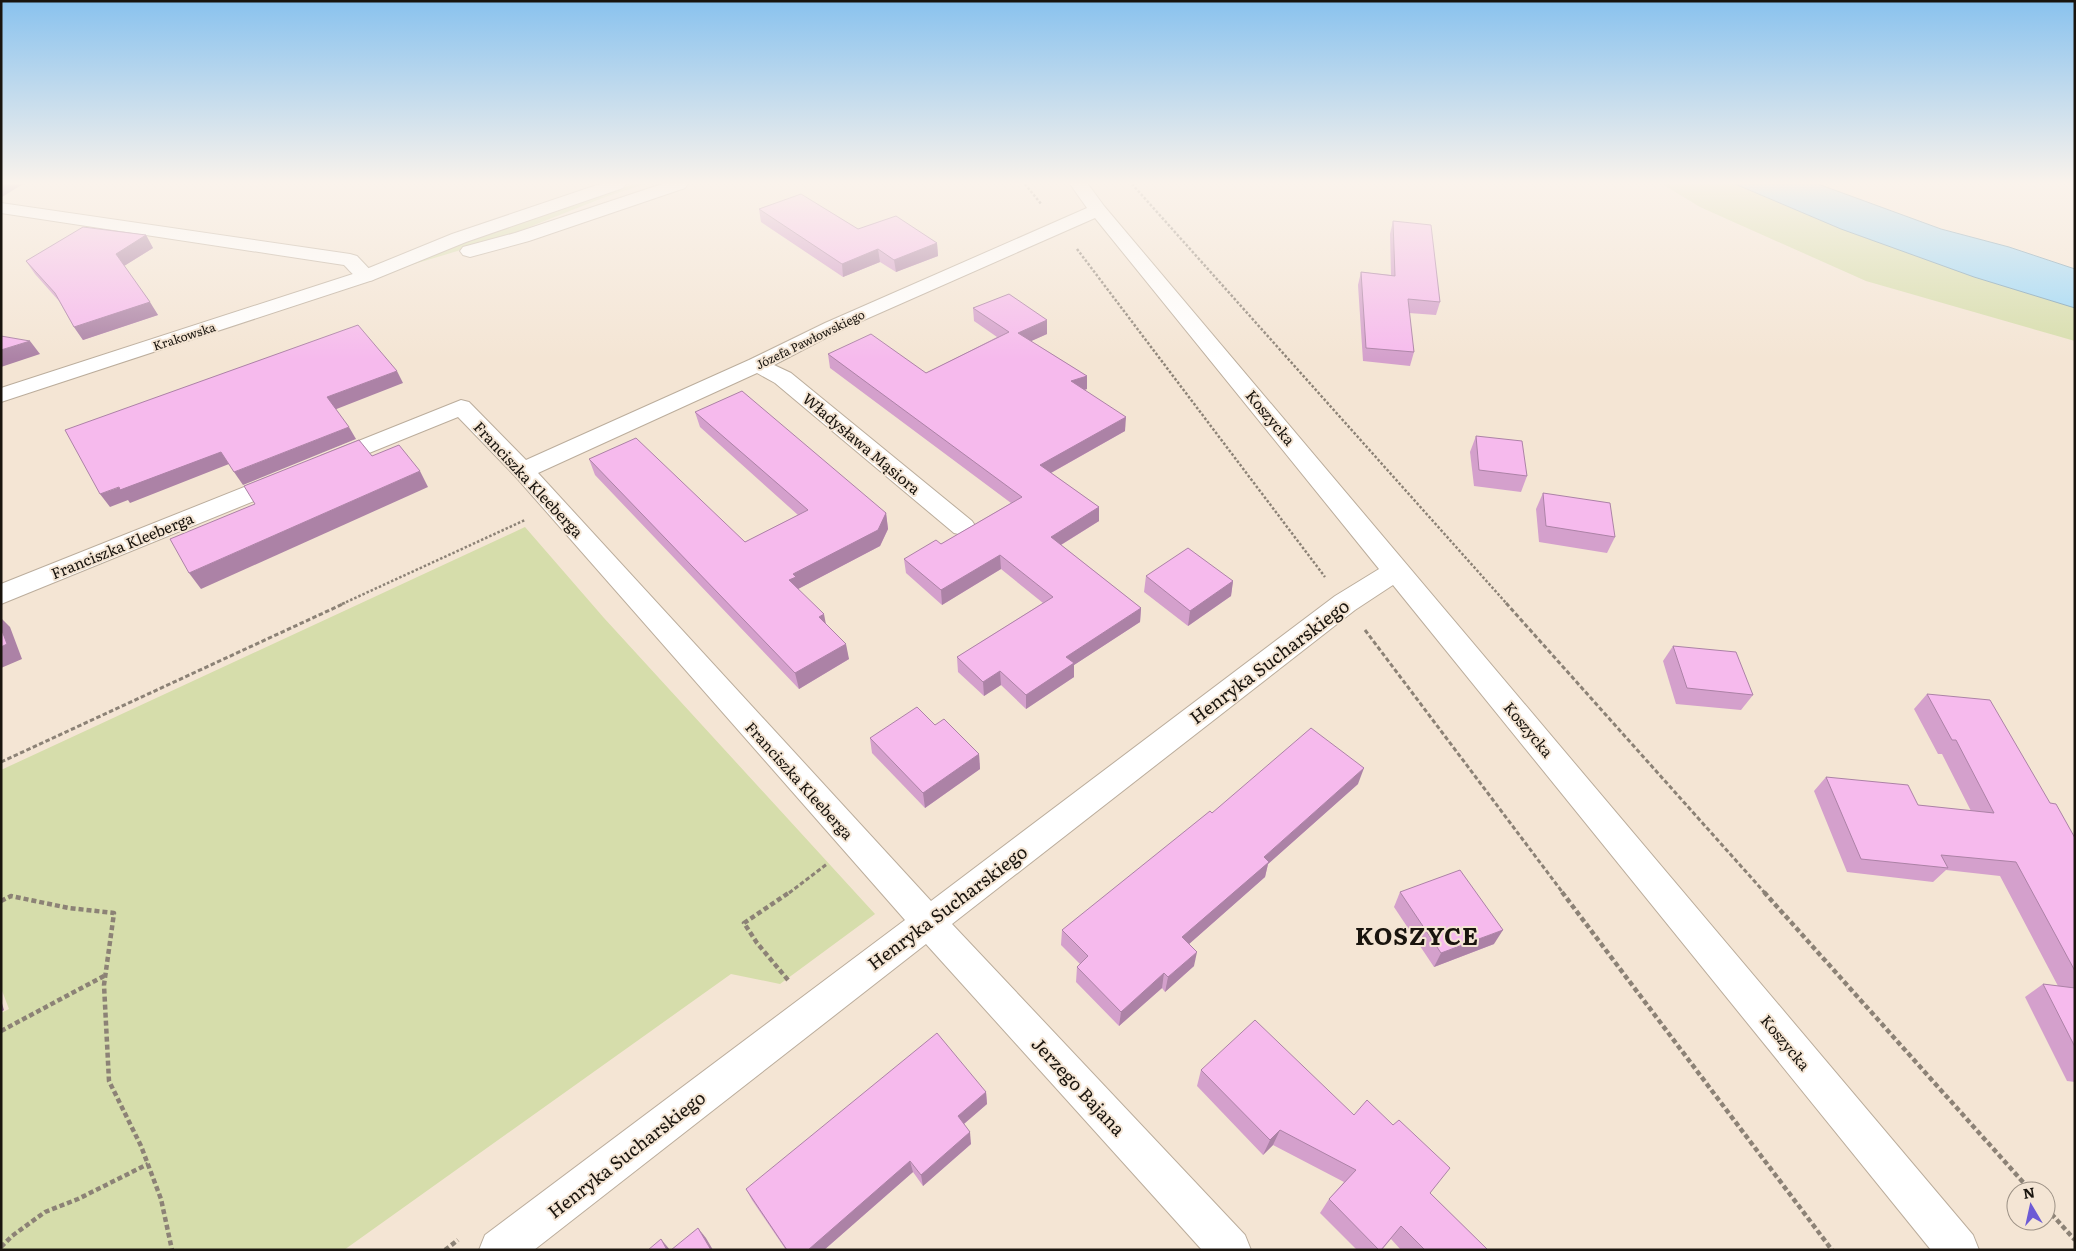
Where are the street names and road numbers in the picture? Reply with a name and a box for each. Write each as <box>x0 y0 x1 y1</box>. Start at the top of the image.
street label: Józefa Pawłowskiego <box>752 305 868 373</box>
street label: Krakowska <box>150 317 218 355</box>
street label: Koszycka <box>1241 384 1302 451</box>
street label: Władysława Mąsiora <box>798 387 927 500</box>
street label: Franciszka Kleeberga <box>469 416 590 543</box>
street label: Franciszka Kleeberga <box>47 506 198 584</box>
street label: Henryka Sucharskiego <box>1183 592 1355 730</box>
street label: Koszycka <box>1499 696 1560 763</box>
street label: Franciszka Kleeberga <box>741 716 860 845</box>
street label: Henryka Sucharskiego <box>861 838 1033 976</box>
street label: Koszycka <box>1756 1009 1817 1076</box>
street label: Jerzego Bajana <box>1026 1030 1132 1142</box>
street label: Henryka Sucharskiego <box>541 1084 711 1224</box>

